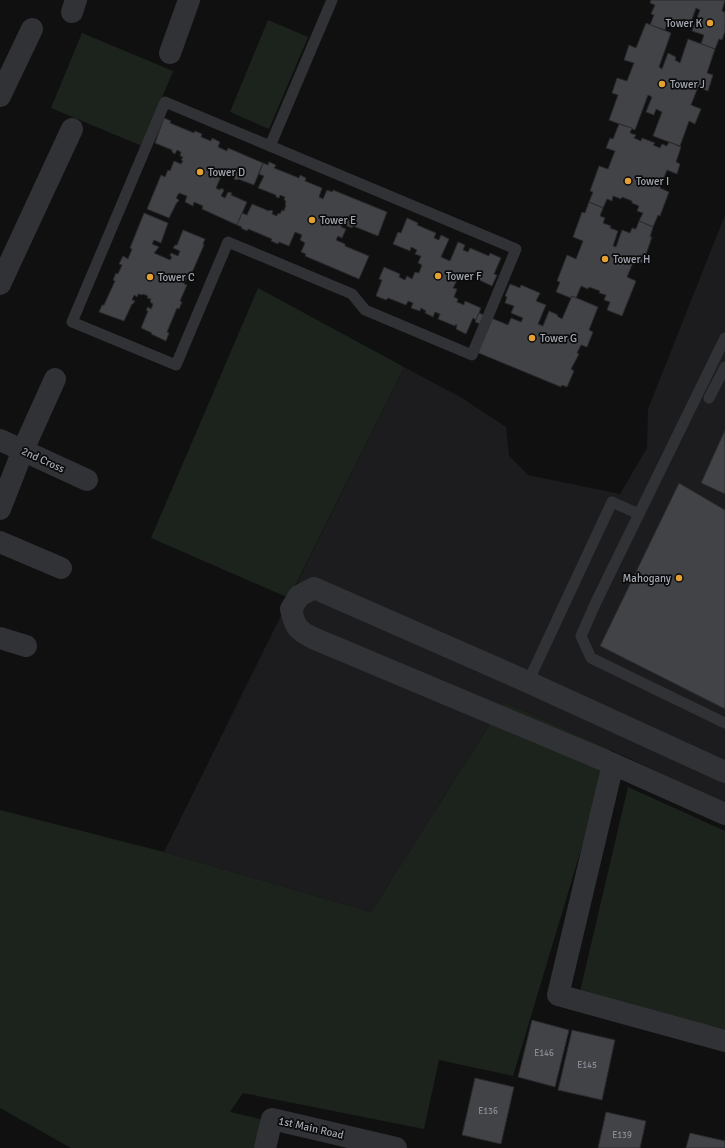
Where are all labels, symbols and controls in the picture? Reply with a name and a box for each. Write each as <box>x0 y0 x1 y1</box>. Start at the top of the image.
place label: Tower K <box>666 17 702 30</box>
marker: Tower K <box>705 18 715 28</box>
place label: Tower J <box>670 78 705 91</box>
marker: Tower J <box>657 79 667 89</box>
place label: Tower D <box>208 166 245 179</box>
marker: Tower D <box>195 167 205 177</box>
place label: Tower I <box>636 175 669 188</box>
marker: Tower I <box>623 176 633 186</box>
place label: Tower E <box>320 214 356 227</box>
marker: Tower E <box>307 215 317 225</box>
place label: Tower H <box>613 253 650 266</box>
marker: Tower H <box>600 254 610 264</box>
place label: Tower F <box>446 270 482 283</box>
place label: Tower C <box>158 271 195 284</box>
marker: Tower F <box>433 271 443 281</box>
marker: Tower C <box>145 272 155 282</box>
place label: Tower G <box>540 332 577 345</box>
marker: Tower G <box>527 333 537 343</box>
street label: 2nd Cross <box>19 444 67 476</box>
place label: Mahogany <box>622 572 672 585</box>
marker: Mahogany <box>674 573 684 583</box>
house number: E146 <box>534 1048 554 1059</box>
house number: E145 <box>577 1060 597 1071</box>
house number: E136 <box>478 1106 498 1117</box>
street label: 1st Main Road <box>277 1114 345 1142</box>
house number: E139 <box>612 1130 632 1141</box>

